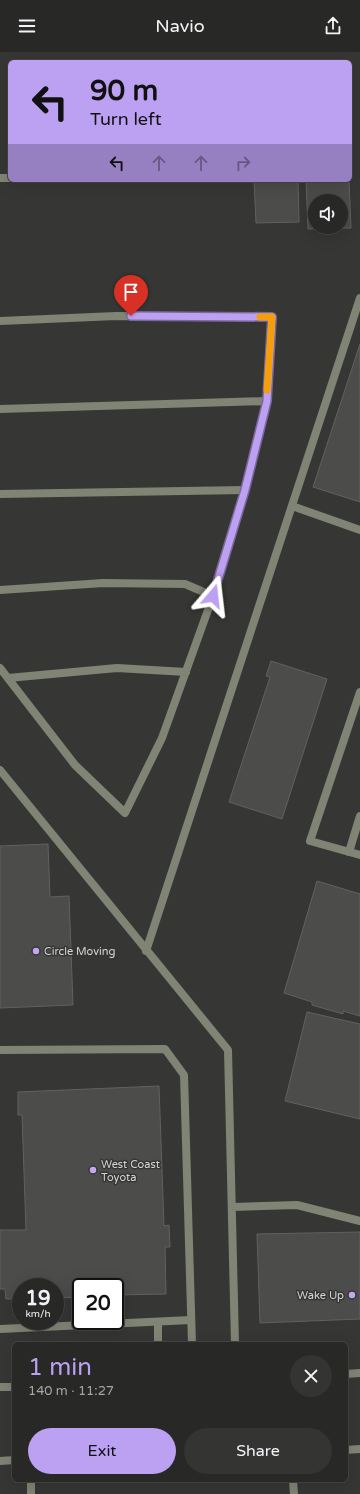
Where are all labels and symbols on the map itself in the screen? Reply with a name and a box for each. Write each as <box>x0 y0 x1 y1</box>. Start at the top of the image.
pin <box>114 275 148 316</box>
position arrow <box>192 575 234 617</box>
place label: Circle Moving <box>44 945 115 958</box>
marker: Circle Moving <box>31 946 41 956</box>
place label: West Coast Toyota <box>101 1158 160 1184</box>
marker: West Coast Toyota <box>88 1165 98 1175</box>
speed limit sign: 20 <box>72 1278 124 1330</box>
place label: Wake Up <box>297 1289 344 1302</box>
marker: Wake Up <box>347 1290 357 1300</box>

